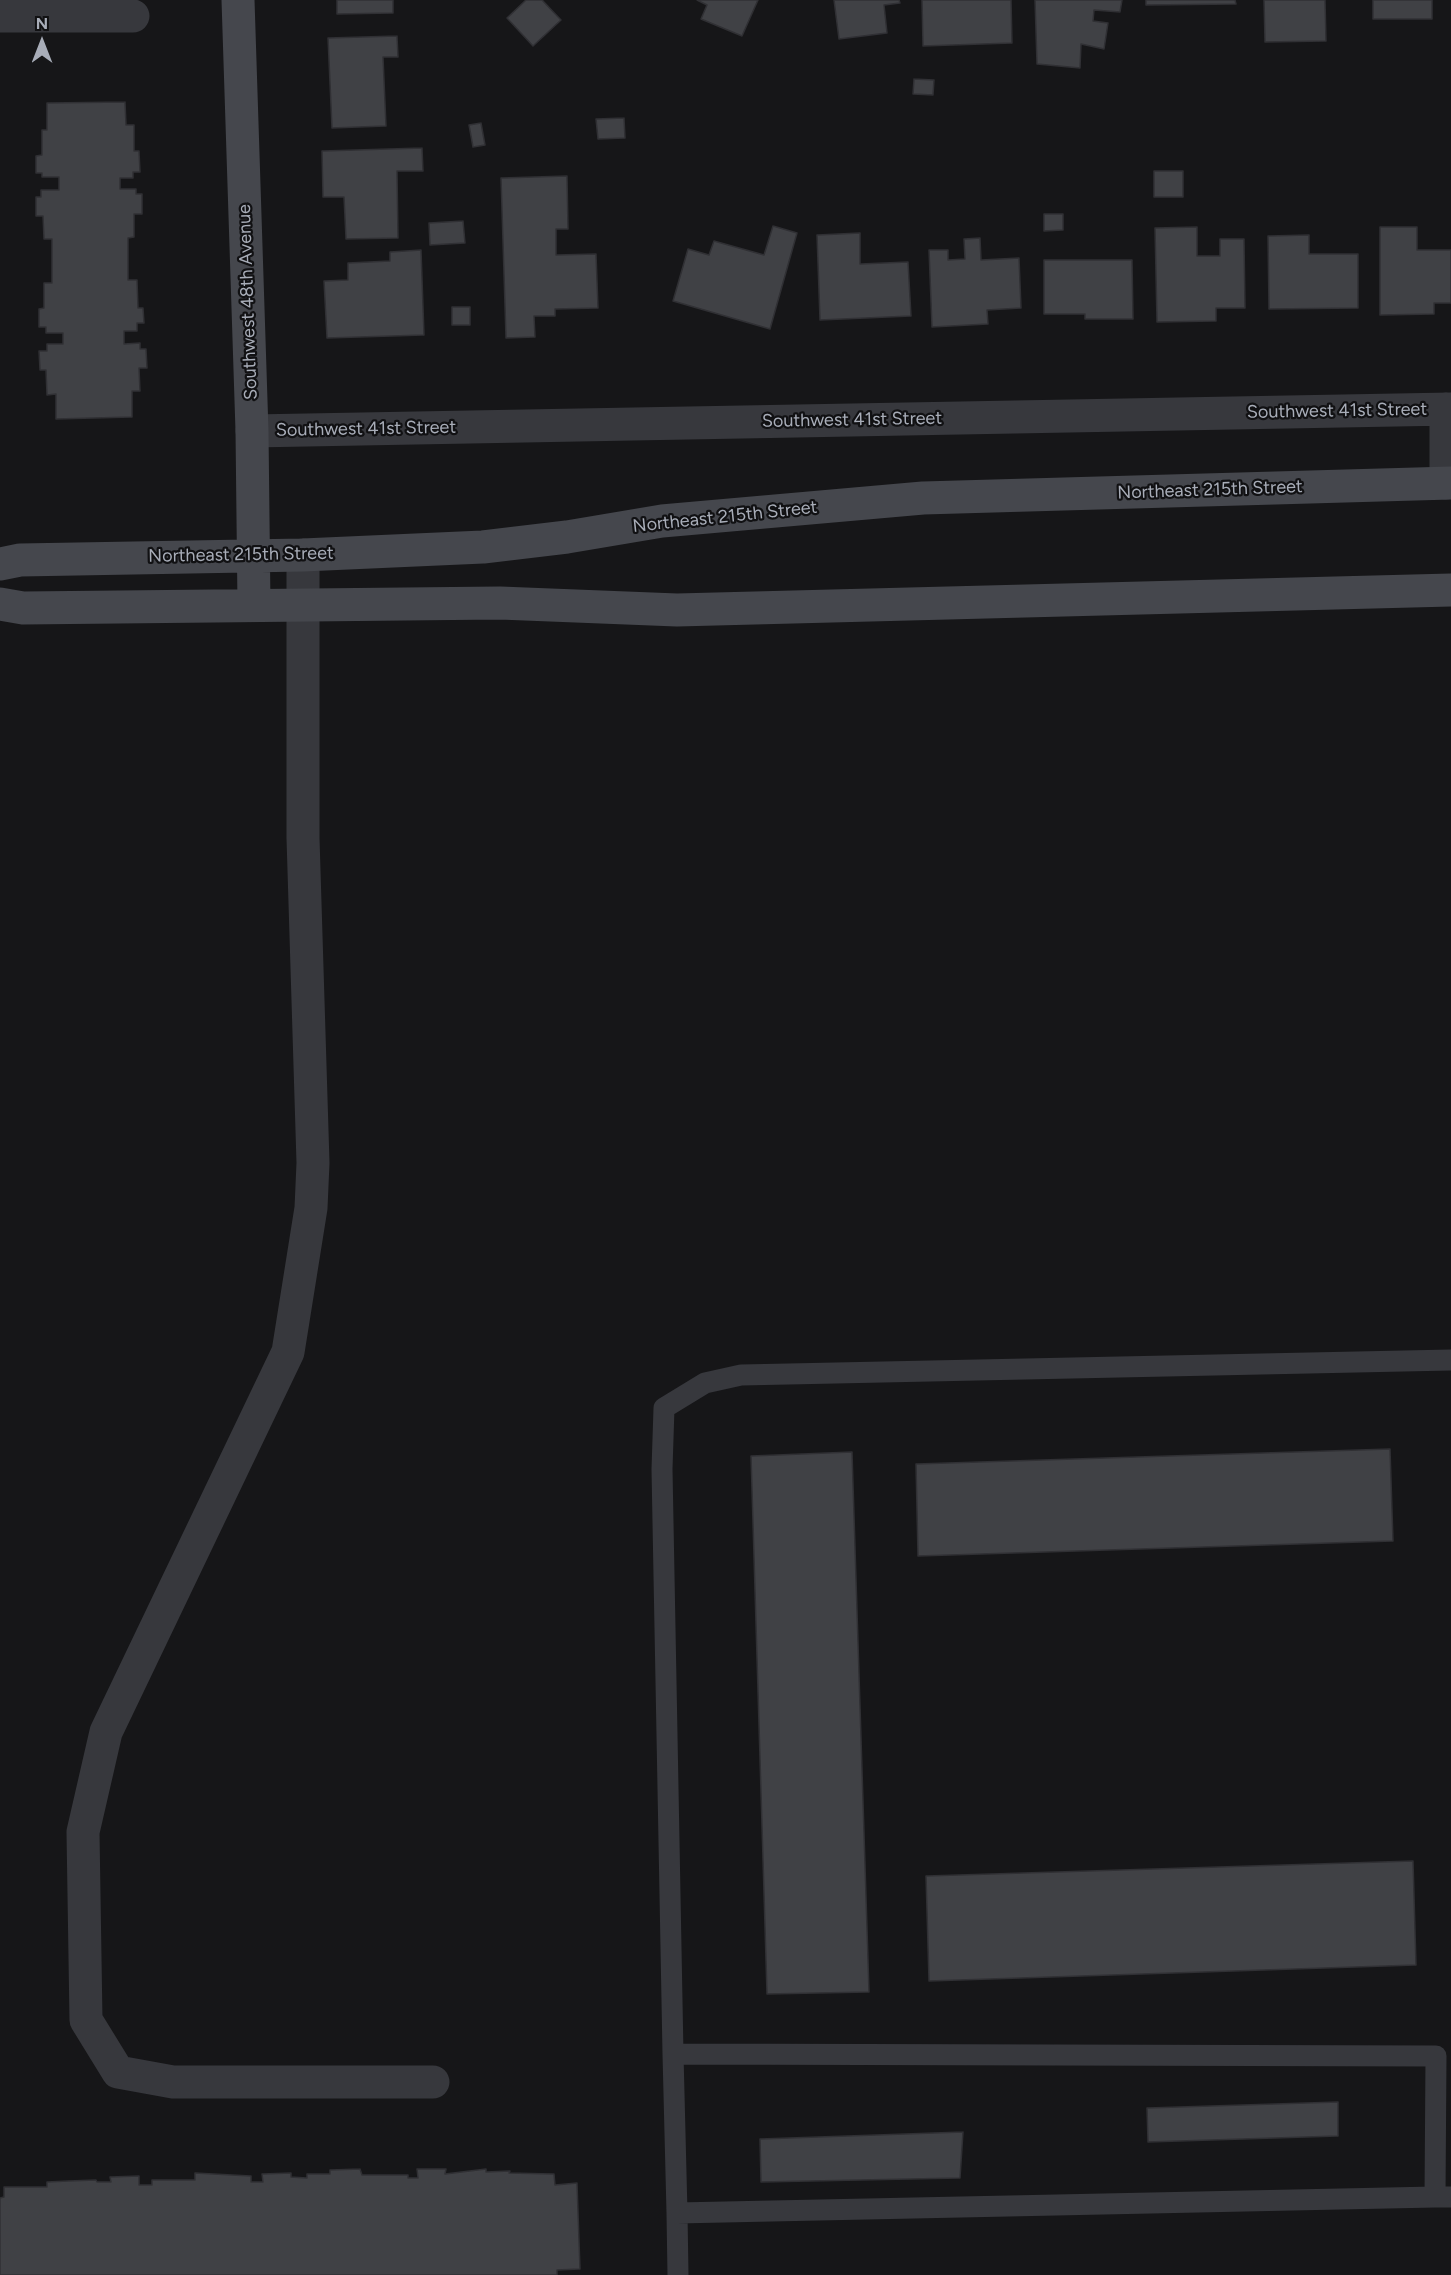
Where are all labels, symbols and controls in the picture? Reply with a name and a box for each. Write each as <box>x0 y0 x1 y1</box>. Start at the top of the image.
north arrow <box>12 12 72 72</box>
text: N <box>36 14 48 33</box>
street label: Southwest 48th Avenue <box>234 204 262 400</box>
street label: Southwest 41st Street <box>1247 399 1427 423</box>
street label: Southwest 41st Street <box>762 408 942 432</box>
street label: Southwest 41st Street <box>276 417 456 441</box>
street label: Northeast 215th Street <box>1117 476 1303 504</box>
street label: Northeast 215th Street <box>632 497 818 537</box>
street label: Northeast 215th Street <box>148 543 334 567</box>

